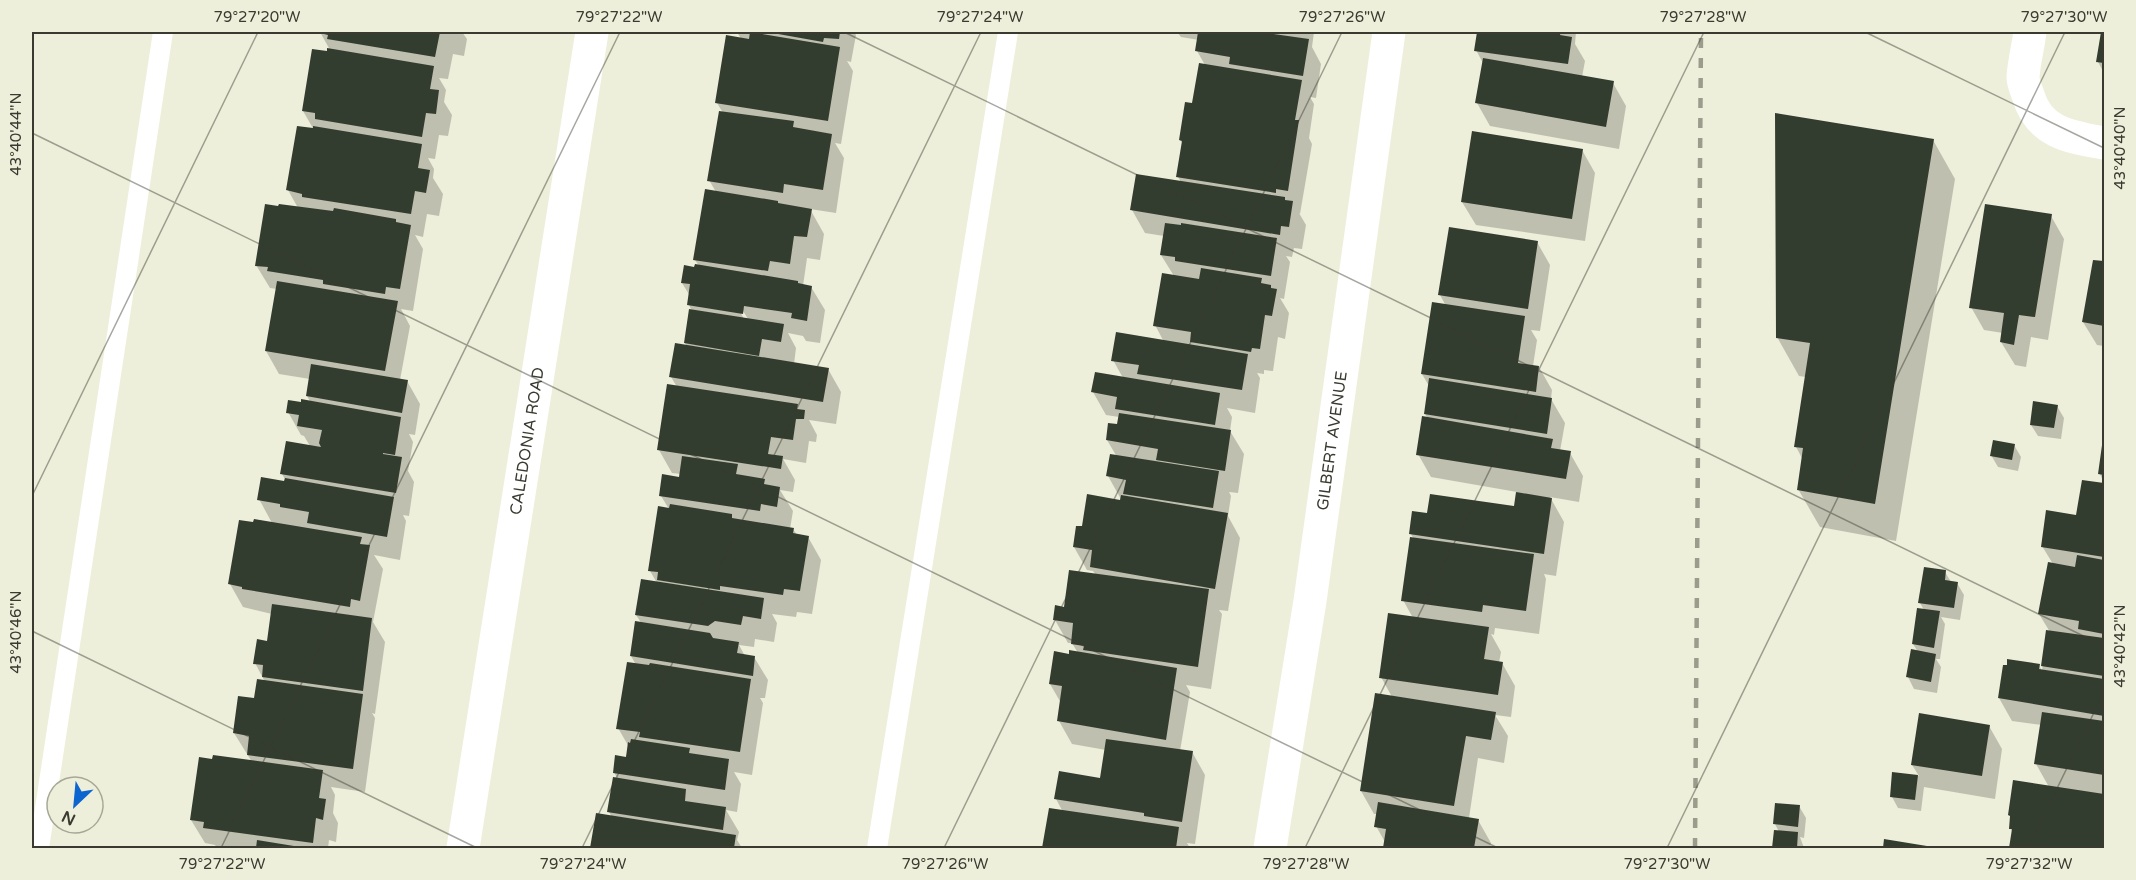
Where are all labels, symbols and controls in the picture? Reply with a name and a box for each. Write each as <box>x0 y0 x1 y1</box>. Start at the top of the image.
text: 79°27'20"W <box>214 8 300 26</box>
text: 79°27'22"W <box>576 8 662 26</box>
text: 79°27'24"W <box>937 8 1023 26</box>
text: 79°27'26"W <box>1299 8 1385 26</box>
text: 79°27'28"W <box>1660 8 1746 26</box>
text: 79°27'30"W <box>2021 8 2107 26</box>
text: 43°40'44"N <box>7 92 25 176</box>
text: 43°40'40"N <box>2111 106 2129 190</box>
street label: CALEDONIA ROAD <box>506 366 549 516</box>
street label: GILBERT AVENUE <box>1313 370 1352 512</box>
text: 43°40'46"N <box>7 590 25 674</box>
text: 43°40'42"N <box>2111 604 2129 688</box>
north arrow <box>45 775 105 835</box>
text: N <box>59 806 79 829</box>
text: 79°27'22"W <box>179 855 265 873</box>
text: 79°27'24"W <box>540 855 626 873</box>
text: 79°27'26"W <box>902 855 988 873</box>
text: 79°27'28"W <box>1263 855 1349 873</box>
text: 79°27'30"W <box>1624 855 1710 873</box>
text: 79°27'32"W <box>1986 855 2072 873</box>

